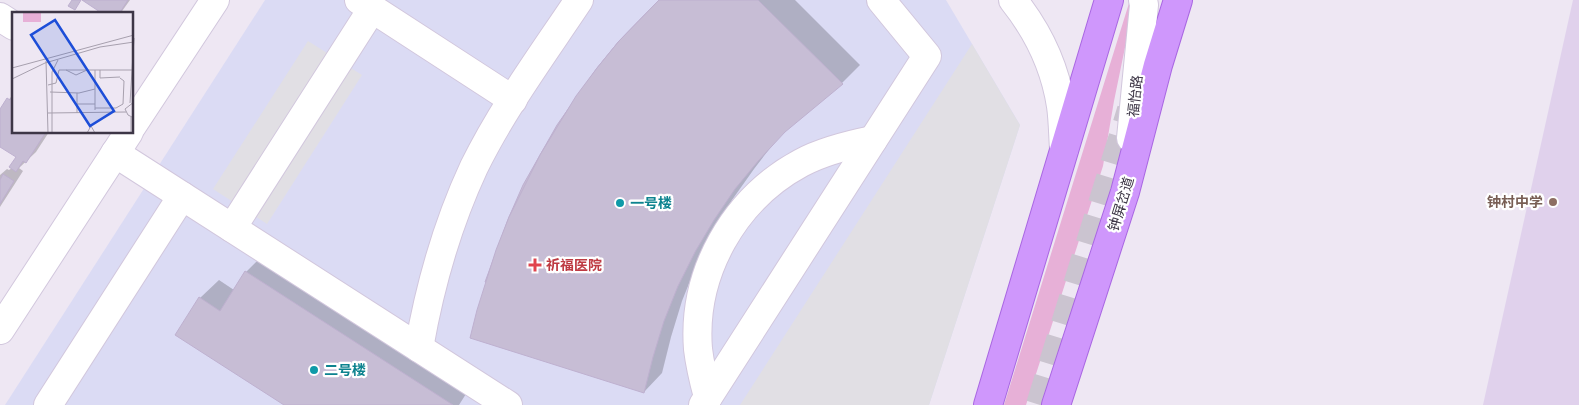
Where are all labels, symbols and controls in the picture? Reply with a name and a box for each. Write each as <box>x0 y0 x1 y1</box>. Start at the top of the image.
inset map <box>12 12 134 134</box>
street label: 福怡路 <box>1125 74 1145 118</box>
street label: 钟屏岔道 <box>1105 175 1137 233</box>
place label: 钟村中学 <box>1487 194 1543 210</box>
place label: 一号楼 <box>630 195 672 211</box>
marker: 钟村中学 <box>1547 196 1559 208</box>
marker: 一号楼 <box>614 197 626 209</box>
place label: 祈福医院 <box>546 257 602 273</box>
marker: 祈福医院 <box>528 258 542 272</box>
place label: 二号楼 <box>324 362 366 378</box>
marker: 二号楼 <box>308 364 320 376</box>

